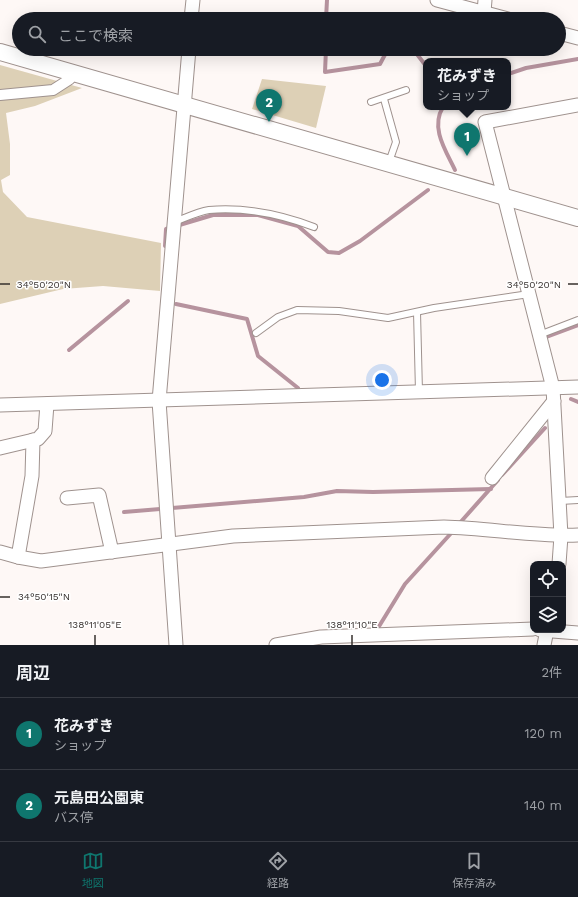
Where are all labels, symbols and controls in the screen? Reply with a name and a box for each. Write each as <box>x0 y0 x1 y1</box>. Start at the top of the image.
search box <box>12 12 566 56</box>
icon: search <box>26 23 48 45</box>
text: ここで検索 <box>58 27 133 45</box>
popup <box>423 58 511 110</box>
text: 花みずき <box>437 67 497 85</box>
text: ショップ <box>437 88 489 103</box>
pin: 2 <box>256 89 282 122</box>
pin: 1 <box>454 123 480 156</box>
text: 34°50'20"N <box>17 279 71 290</box>
text: 34°50'20"N <box>507 279 561 290</box>
your location <box>372 370 392 390</box>
map controls <box>530 561 566 633</box>
button: locate <box>530 561 566 597</box>
text: 34°50'15"N <box>18 591 70 602</box>
button: layers <box>530 597 566 633</box>
text: 138°11'05"E <box>68 619 122 630</box>
text: 138°11'10"E <box>326 619 378 630</box>
text: 周辺 <box>16 663 50 683</box>
text: 2件 <box>541 665 562 680</box>
text: 花みずき <box>54 717 114 735</box>
text: 1 <box>26 726 32 741</box>
text: 120 m <box>524 726 562 741</box>
text: ショップ <box>54 738 106 753</box>
text: 元島田公園東 <box>54 789 144 807</box>
text: 2 <box>25 798 33 813</box>
text: 140 m <box>524 798 562 813</box>
text: バス停 <box>54 810 93 825</box>
tab: 地図 <box>82 850 104 890</box>
tab: 経路 <box>267 850 289 890</box>
tab: 保存済み <box>452 850 496 890</box>

